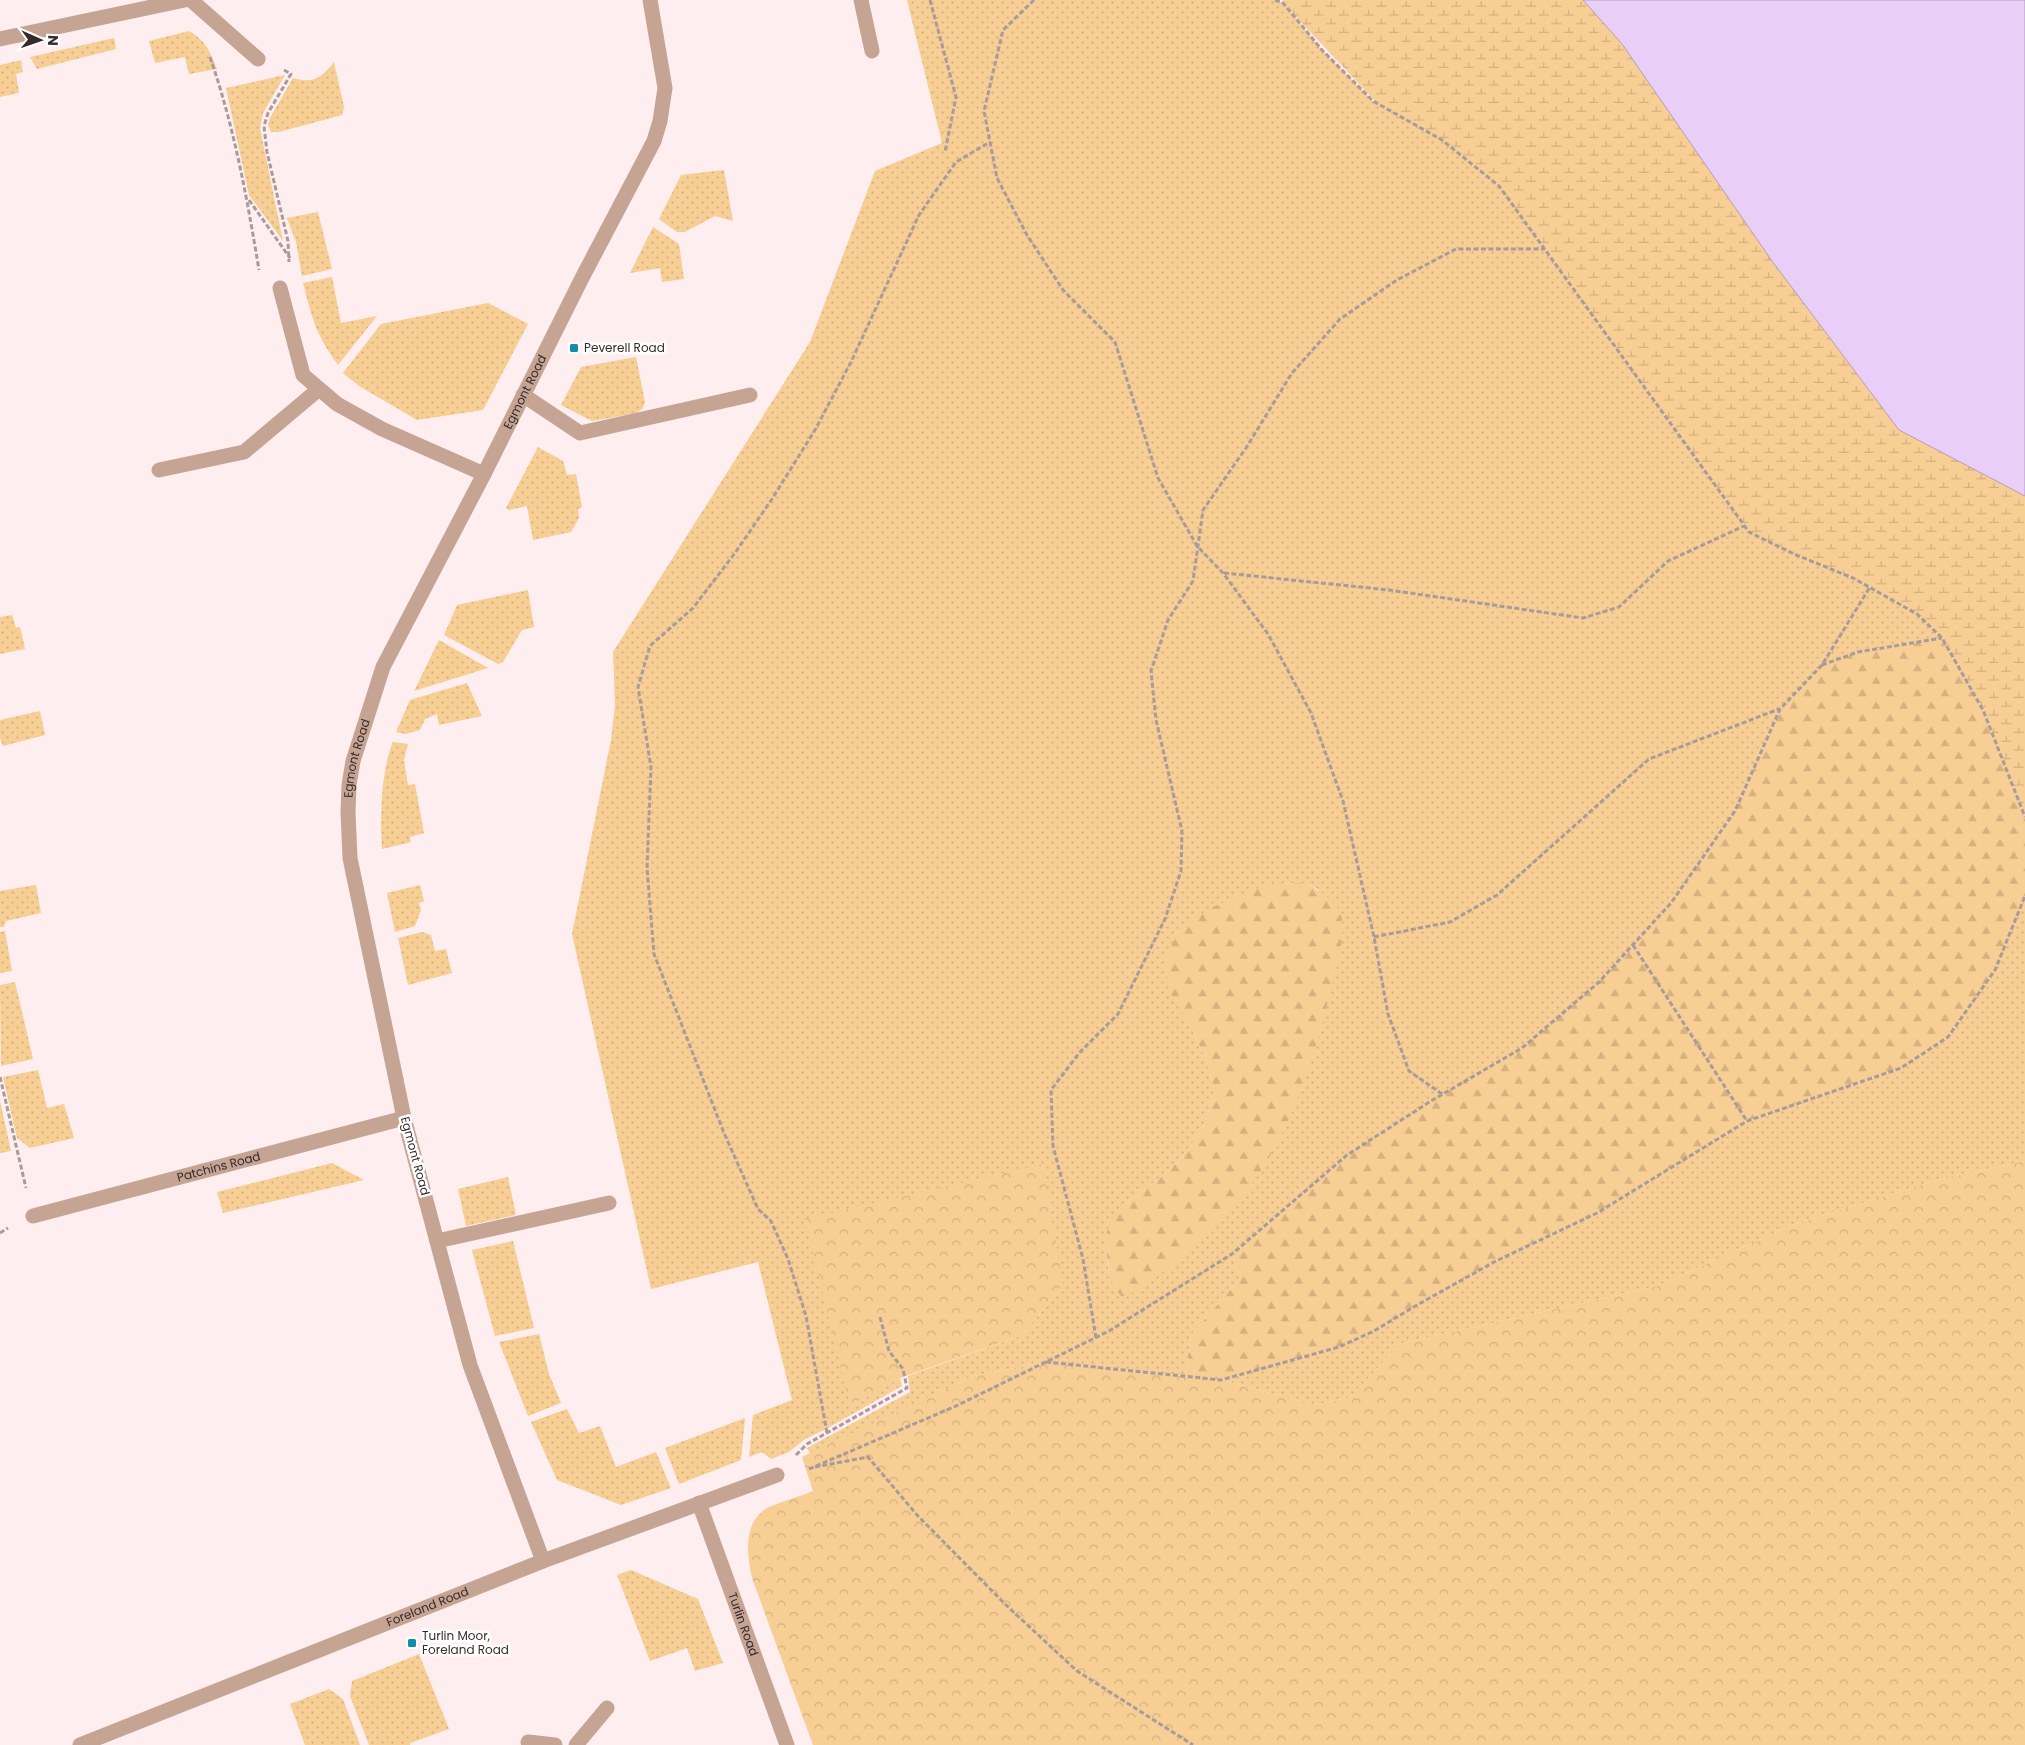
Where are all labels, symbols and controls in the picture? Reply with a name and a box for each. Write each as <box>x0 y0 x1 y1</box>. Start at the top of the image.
north arrow <box>15 15 65 65</box>
text: N <box>43 35 63 46</box>
place label: Peverell Road <box>584 339 665 356</box>
marker: Peverell Road <box>568 342 580 354</box>
street label: Egmont Road <box>499 352 550 432</box>
street label: Egmont Road <box>340 717 374 798</box>
street label: Egmont Road <box>397 1115 434 1197</box>
street label: Patchins Road <box>175 1147 262 1186</box>
street label: Foreland Road <box>384 1582 471 1630</box>
street label: Turlin Road <box>724 1590 763 1658</box>
place label: Turlin Moor, Foreland Road <box>422 1627 509 1658</box>
marker: Turlin Moor, Foreland Road <box>406 1637 418 1649</box>

